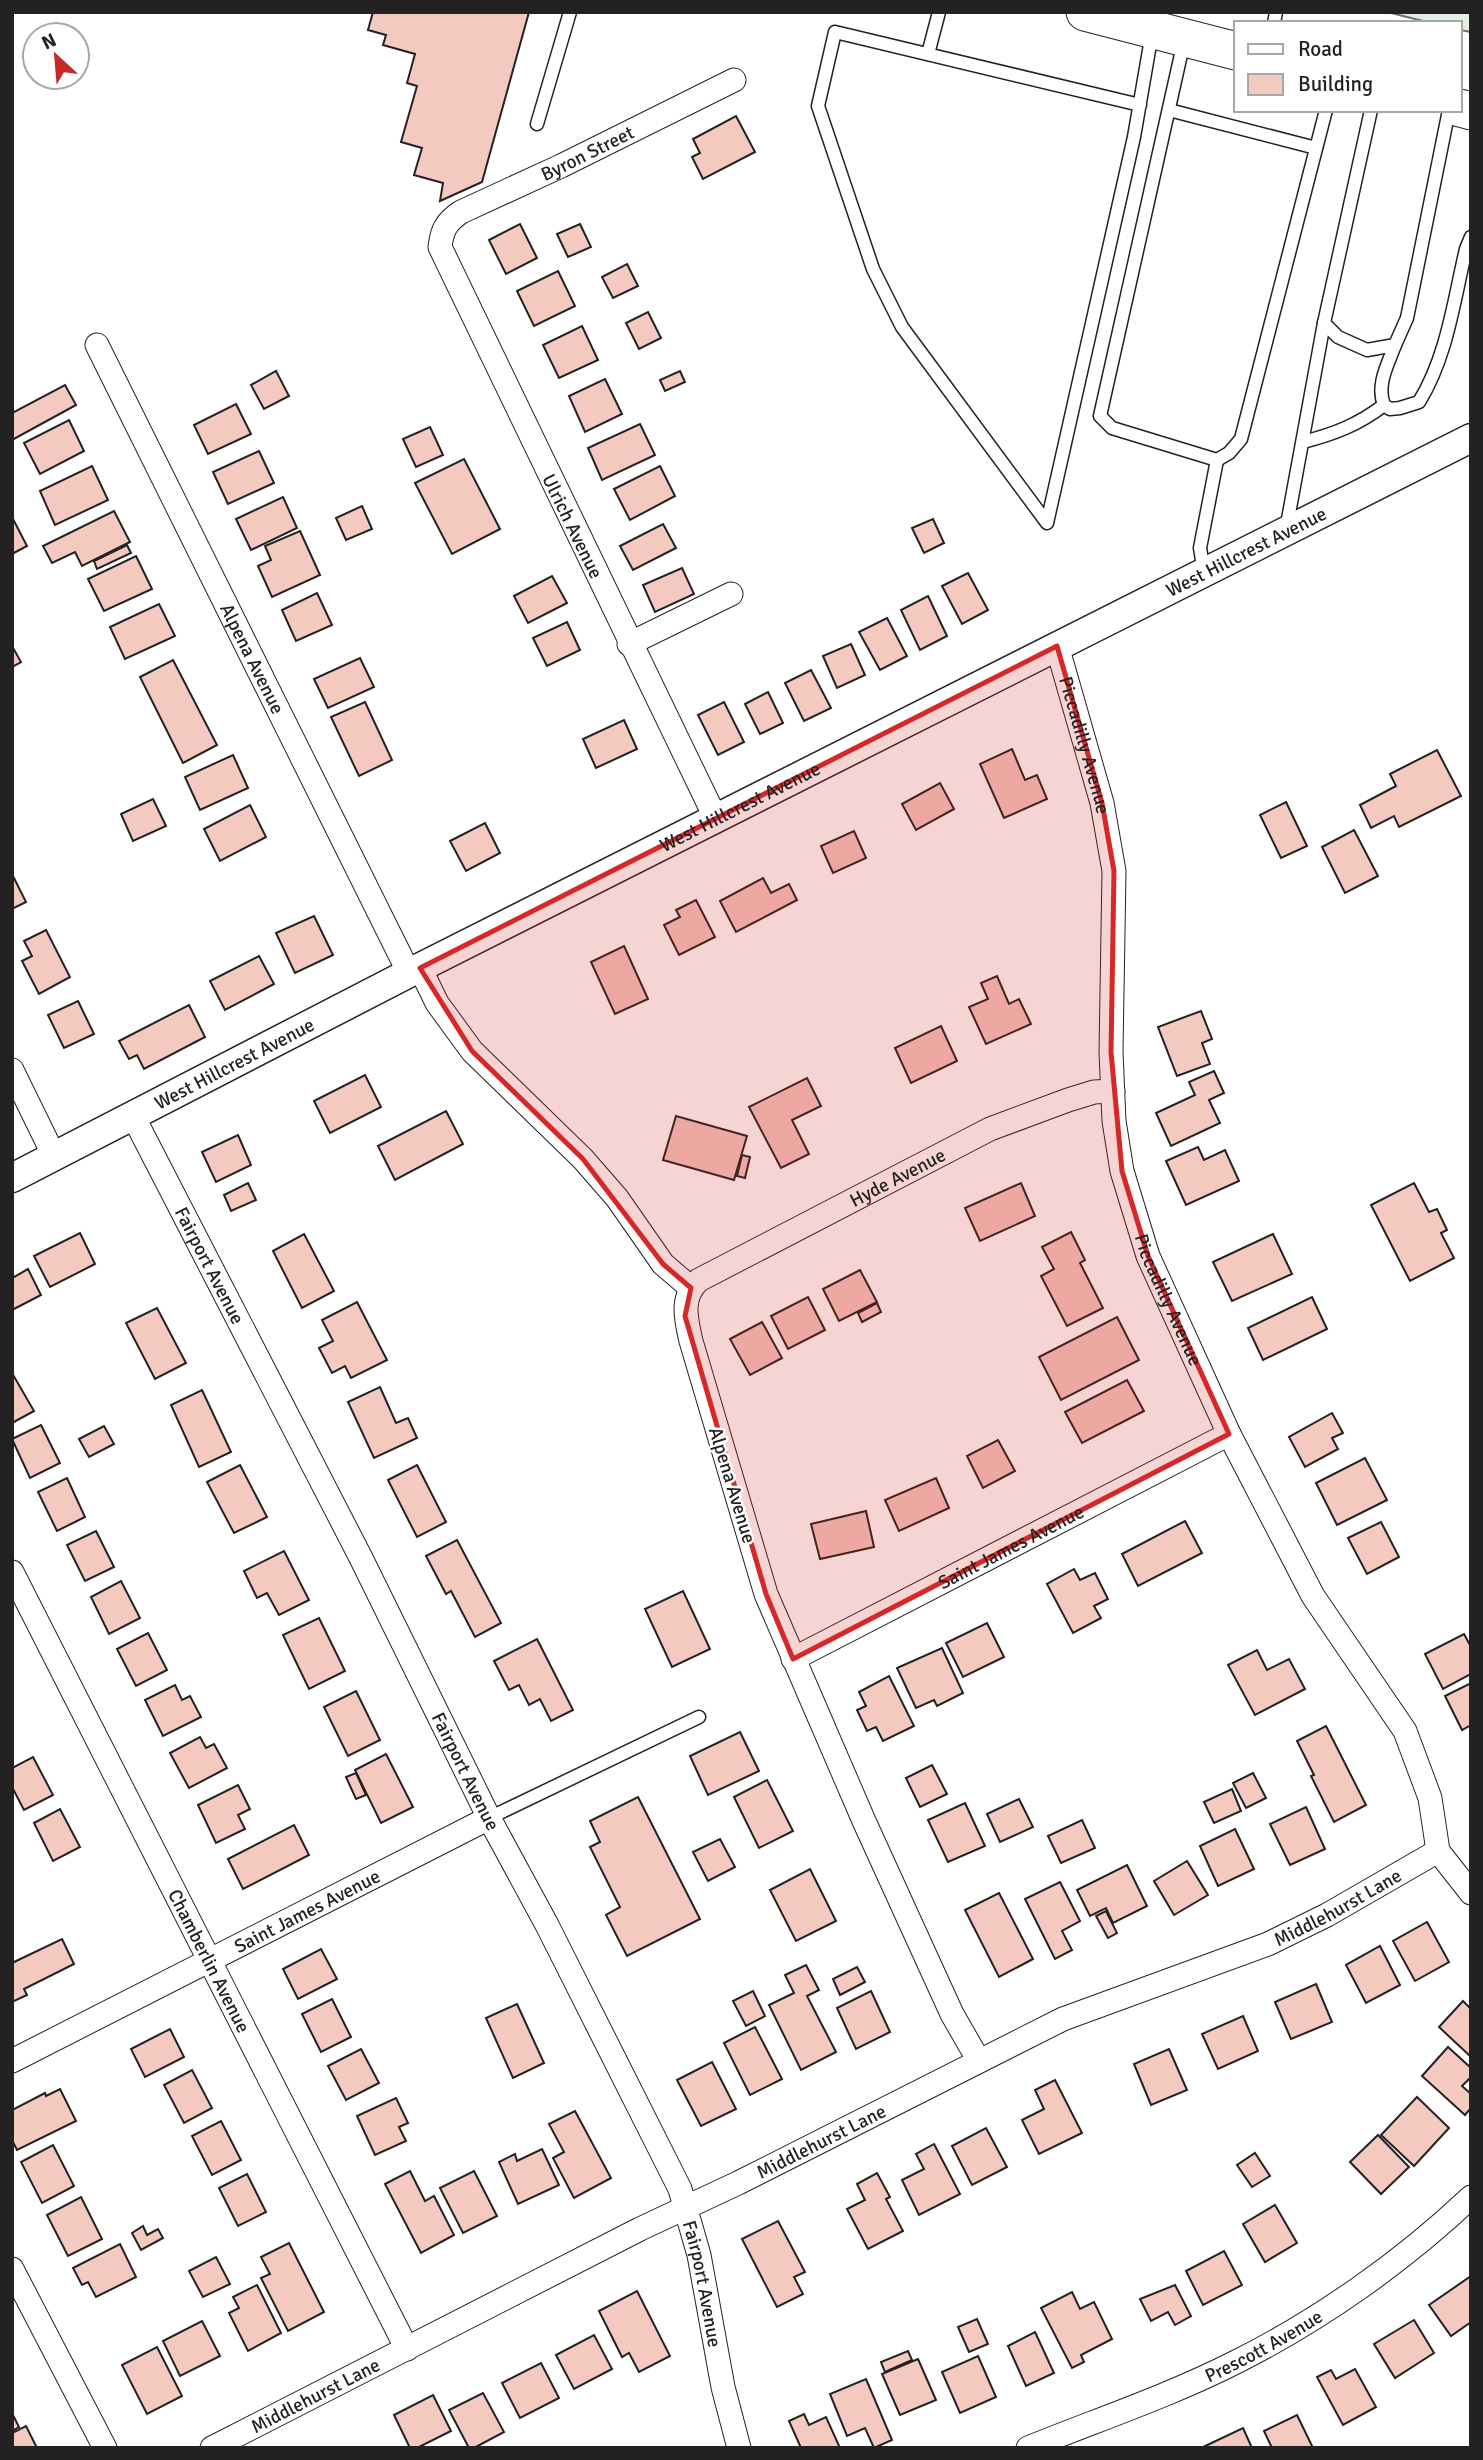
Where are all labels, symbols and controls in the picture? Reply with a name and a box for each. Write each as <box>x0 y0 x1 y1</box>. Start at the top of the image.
north arrow <box>21 21 91 91</box>
legend <box>1234 21 1462 112</box>
text: N <box>38 28 60 55</box>
text: Road <box>1298 36 1343 62</box>
text: Building <box>1298 71 1373 97</box>
street label: Byron Street <box>537 121 638 187</box>
street label: Ulrich Avenue <box>536 470 608 583</box>
street label: West Hillcrest Avenue <box>1162 502 1331 603</box>
street label: Alpena Avenue <box>214 600 289 718</box>
street label: Piccadilly Avenue <box>1053 674 1115 816</box>
street label: West Hillcrest Avenue <box>656 757 824 858</box>
street label: West Hillcrest Avenue <box>151 1013 319 1115</box>
street label: Hyde Avenue <box>846 1143 950 1213</box>
street label: Fairport Avenue <box>169 1203 249 1328</box>
street label: Piccadilly Avenue <box>1129 1231 1207 1370</box>
street label: Alpena Avenue <box>703 1424 761 1546</box>
street label: Saint James Avenue <box>934 1500 1088 1595</box>
street label: Fairport Avenue <box>426 1709 505 1835</box>
street label: Saint James Avenue <box>230 1864 385 1959</box>
street label: Middlehurst Lane <box>1270 1864 1406 1952</box>
street label: Chamberlin Avenue <box>162 1885 255 2037</box>
street label: Middlehurst Lane <box>753 2099 890 2185</box>
street label: Fairport Avenue <box>677 2218 727 2349</box>
street label: Prescott Avenue <box>1201 2305 1327 2388</box>
street label: Middlehurst Lane <box>247 2353 384 2439</box>

